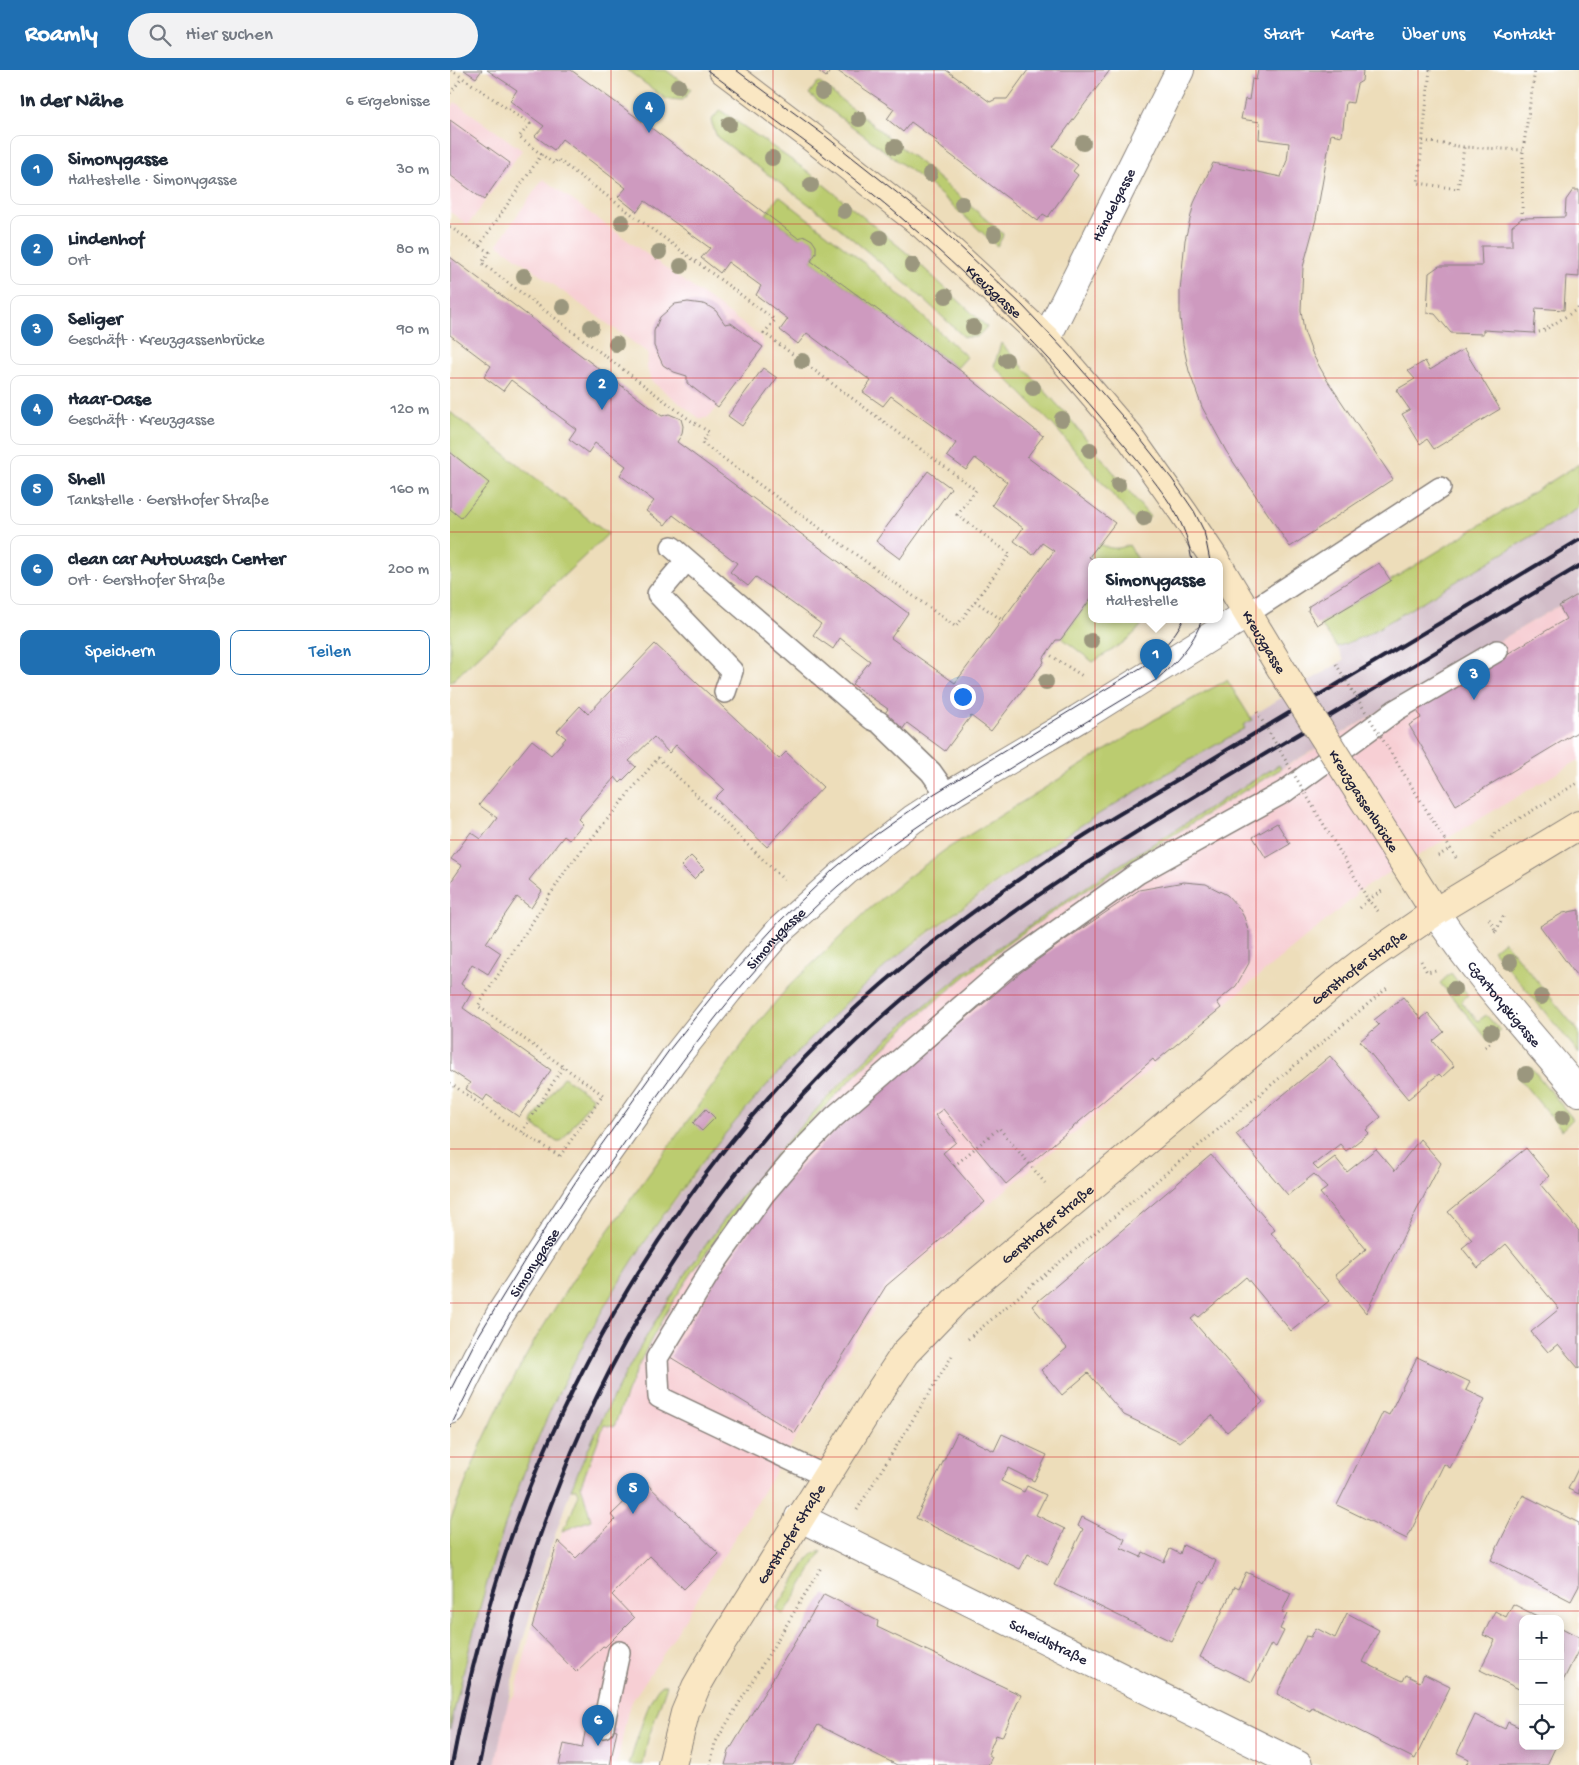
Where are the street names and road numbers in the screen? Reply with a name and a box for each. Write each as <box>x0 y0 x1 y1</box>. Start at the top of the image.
street label: Händelgasse <box>1089 166 1141 245</box>
street label: Kreuzgasse <box>961 262 1025 323</box>
street label: Kreuzgasse <box>1237 608 1289 678</box>
street label: Kreuzgassenbrücke <box>1323 747 1402 856</box>
street label: Simonygasse <box>743 904 810 974</box>
street label: Gersthofer Straße <box>1308 927 1411 1010</box>
street label: Czartoryskigasse <box>1462 958 1544 1052</box>
street label: Gersthofer Straße <box>998 1182 1098 1269</box>
street label: Simonygasse <box>506 1225 565 1301</box>
street label: Gersthofer Straße <box>754 1481 830 1588</box>
street label: Scheidlstraße <box>1006 1616 1090 1670</box>

